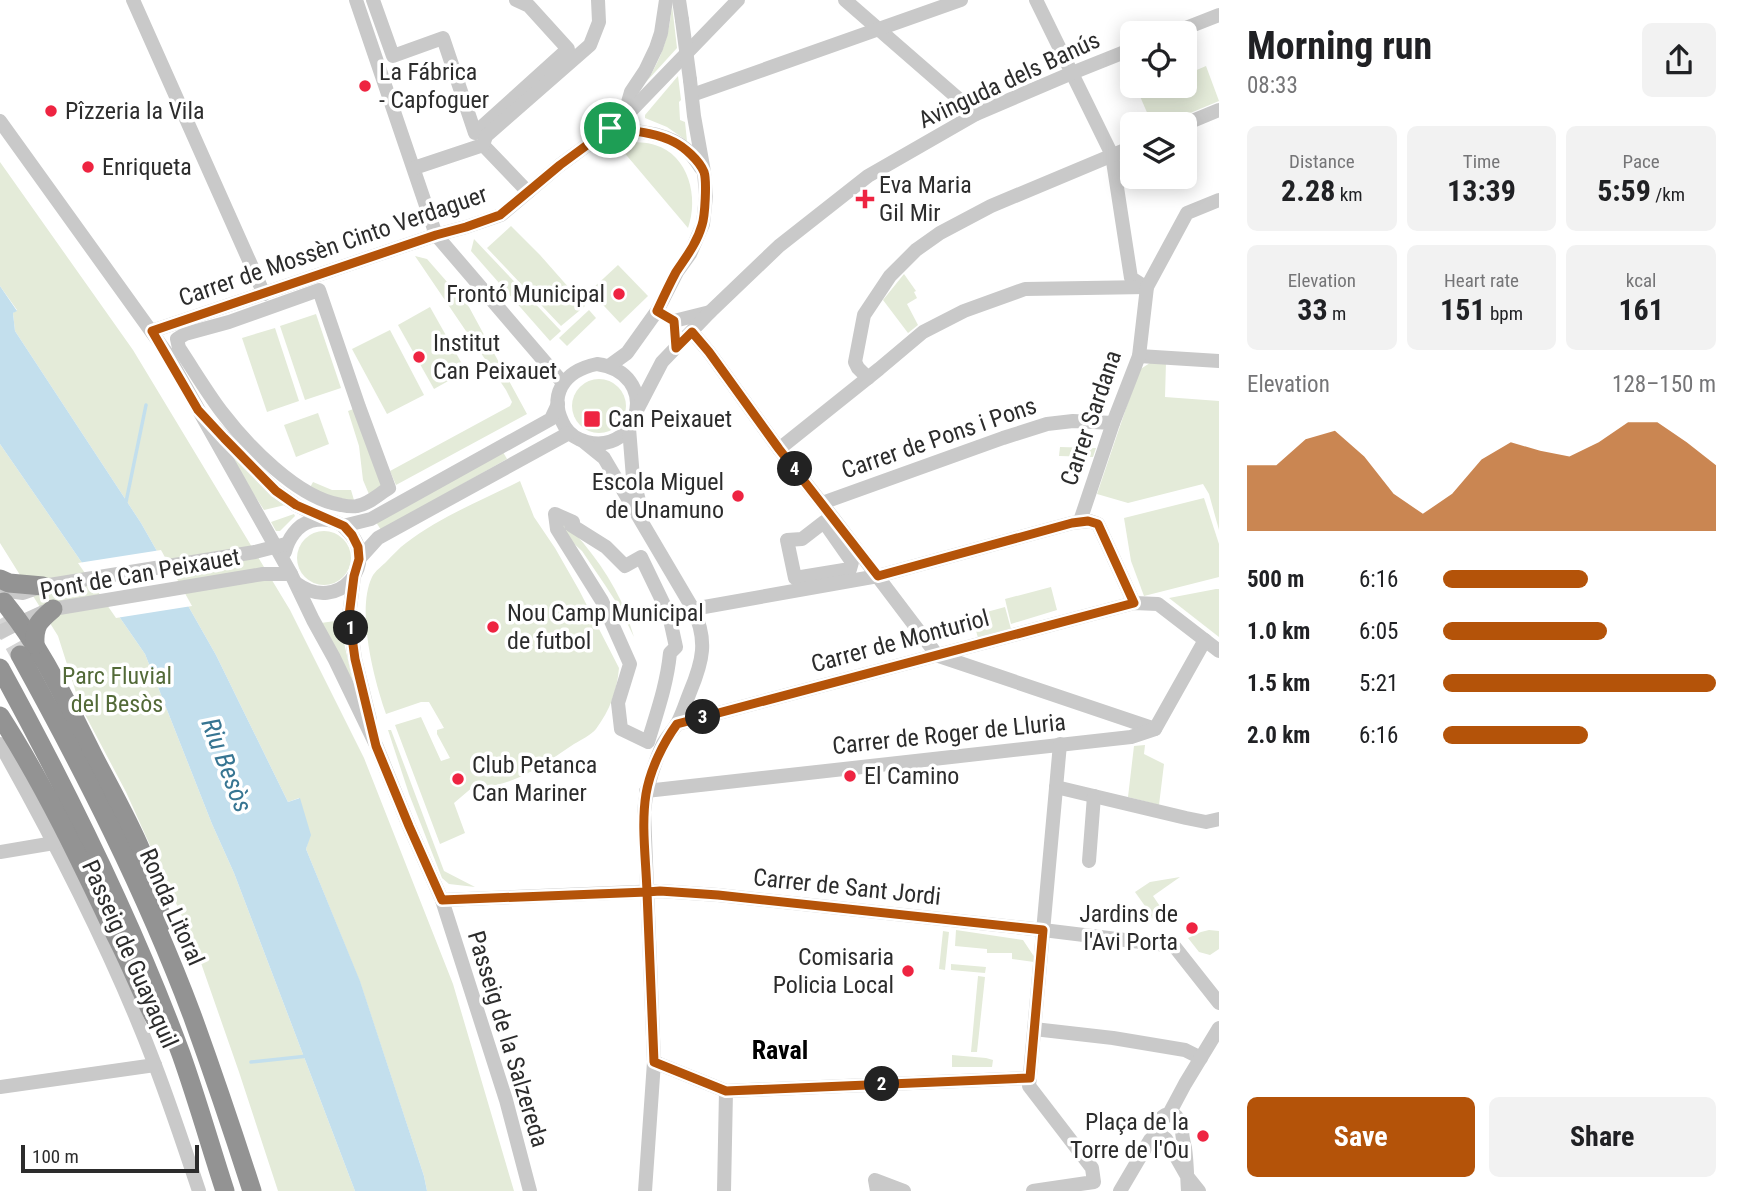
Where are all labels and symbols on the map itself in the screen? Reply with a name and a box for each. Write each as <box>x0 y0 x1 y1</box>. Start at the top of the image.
street label: Avinguda dels Banús <box>914 26 1104 134</box>
place label: La Fábrica - Capfoguer <box>379 58 489 114</box>
marker: La Fábrica - Capfoguer <box>357 78 373 94</box>
place label: Pîzzeria la Vila <box>65 97 204 125</box>
pin <box>580 98 640 158</box>
marker: Pîzzeria la Vila <box>43 103 59 119</box>
place label: Enriqueta <box>102 153 192 181</box>
marker: Enriqueta <box>80 159 96 175</box>
place label: Eva Maria Gil Mir <box>879 171 972 227</box>
street label: Carrer de Mossèn Cinto Verdaguer <box>175 180 491 312</box>
marker: Eva Maria Gil Mir <box>857 191 873 207</box>
place label: Frontó Municipal <box>446 280 605 308</box>
marker: Frontó Municipal <box>611 286 627 302</box>
place label: Institut Can Peixauet <box>433 329 557 385</box>
street label: Carrer Sardana <box>1055 347 1127 489</box>
marker: Institut Can Peixauet <box>411 349 427 365</box>
street label: Carrer de Pons i Pons <box>838 392 1040 484</box>
place label: Can Peixauet <box>608 405 732 433</box>
marker: Can Peixauet <box>582 409 602 429</box>
pin: 4 <box>778 452 812 486</box>
place label: Escola Miguel de Unamuno <box>592 468 724 524</box>
marker: Escola Miguel de Unamuno <box>730 488 746 504</box>
street label: Pont de Can Peixauet <box>38 543 242 605</box>
place label: Nou Camp Municipal de futbol <box>507 599 704 655</box>
street label: Carrer de Monturiol <box>808 604 992 678</box>
pin: 1 <box>334 610 368 646</box>
marker: Nou Camp Municipal de futbol <box>485 619 501 635</box>
park label: Parc Fluvial del Besòs <box>62 662 172 718</box>
pin: 3 <box>686 700 720 734</box>
street label: Carrer de Roger de Lluria <box>831 708 1067 760</box>
water label: Riu Besòs <box>195 714 259 816</box>
place label: Club Petanca Can Mariner <box>472 751 597 807</box>
place label: El Camino <box>864 762 959 790</box>
marker: El Camino <box>842 768 858 784</box>
marker: Club Petanca Can Mariner <box>450 771 466 787</box>
street label: Ronda Litoral <box>134 844 210 970</box>
street label: Passeig de Guayaquil <box>76 856 184 1052</box>
street label: Carrer de Sant Jordi <box>752 863 942 911</box>
place label: Jardins de l'Avi Porta <box>1079 900 1178 956</box>
marker: Jardins de l'Avi Porta <box>1184 920 1200 936</box>
street label: Passeig de la Salzereda <box>462 928 554 1150</box>
place label: Comisaria Policia Local <box>773 943 894 999</box>
marker: Comisaria Policia Local <box>900 963 916 979</box>
district label: Raval <box>752 1035 808 1065</box>
pin: 2 <box>864 1066 900 1102</box>
place label: Plaça de la Torre de l'Ou <box>1070 1108 1189 1164</box>
marker: Plaça de la Torre de l'Ou <box>1195 1128 1211 1144</box>
scale bar <box>21 1142 200 1174</box>

